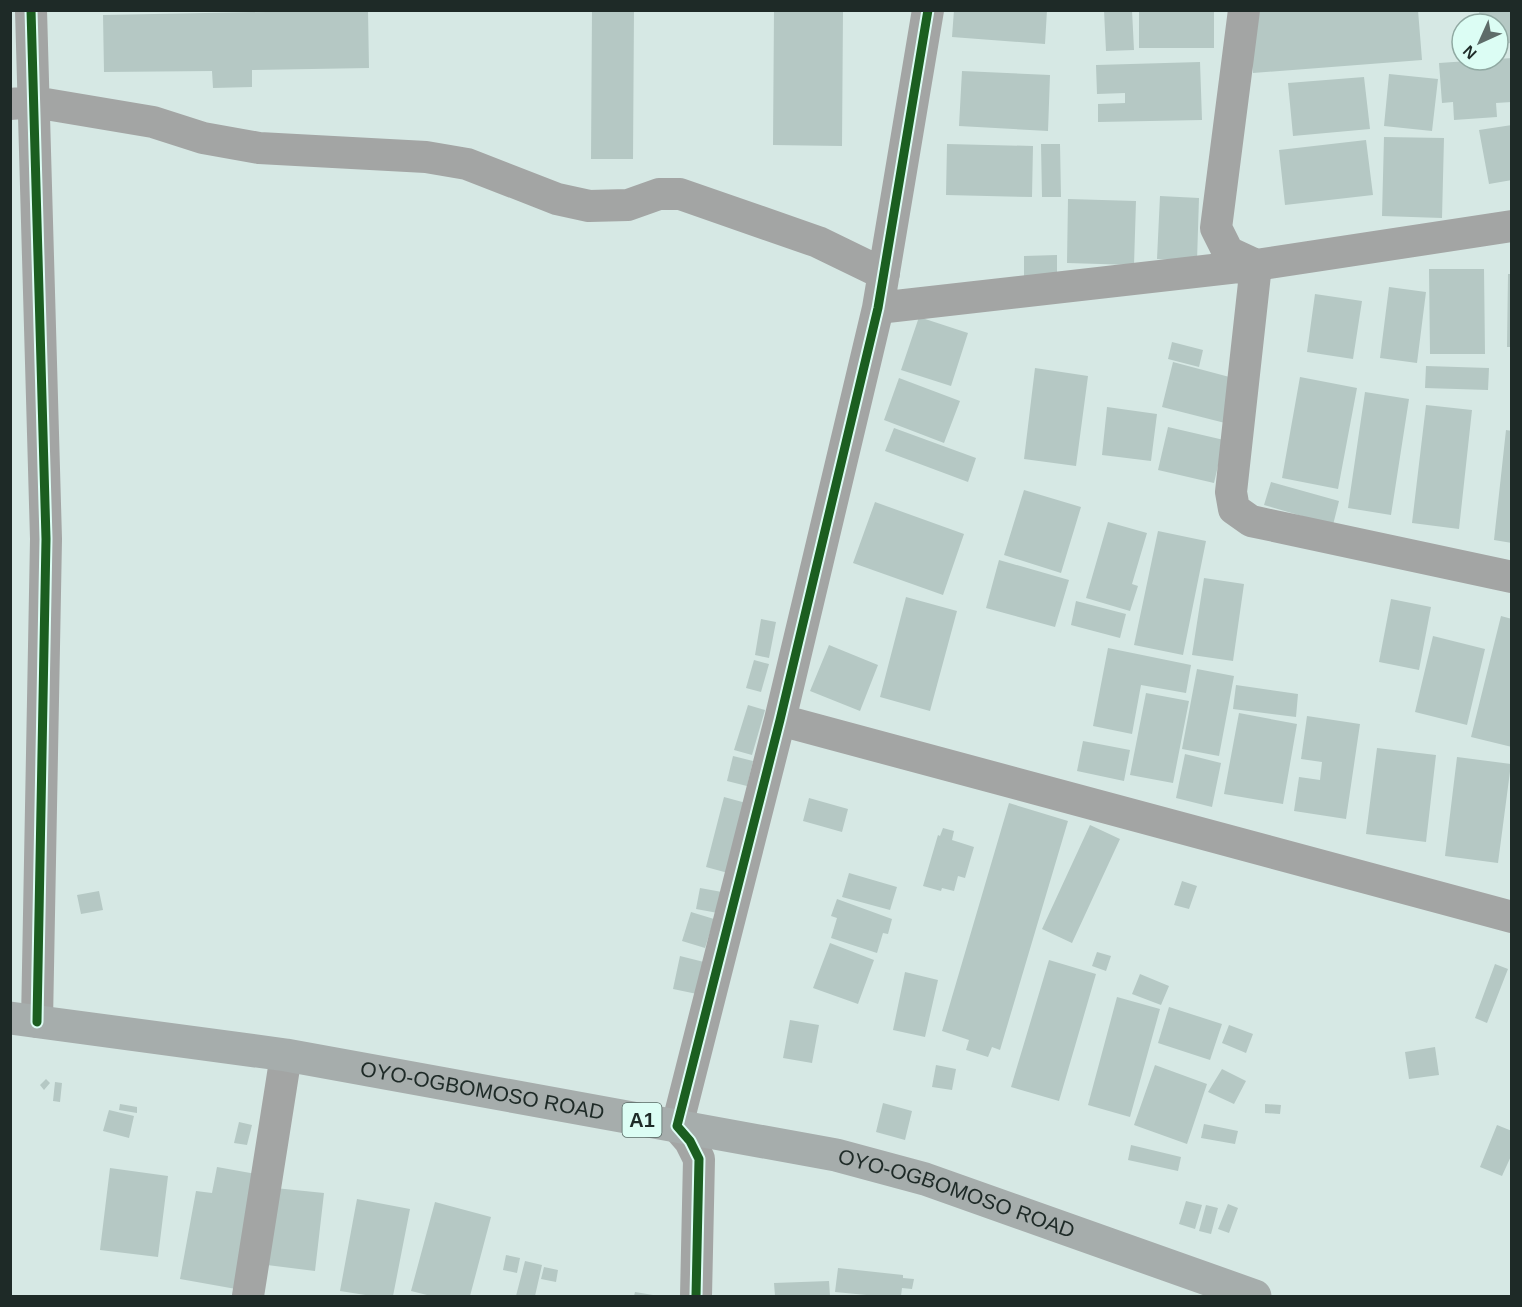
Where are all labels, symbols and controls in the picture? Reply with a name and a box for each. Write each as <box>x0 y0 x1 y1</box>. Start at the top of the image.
north arrow <box>1450 12 1510 72</box>
text: N <box>1460 42 1480 62</box>
street label: OYO-OGBOMOSO ROAD <box>359 1057 606 1124</box>
road number: A1 <box>622 1103 662 1137</box>
street label: OYO-OGBOMOSO ROAD <box>836 1144 1078 1242</box>

